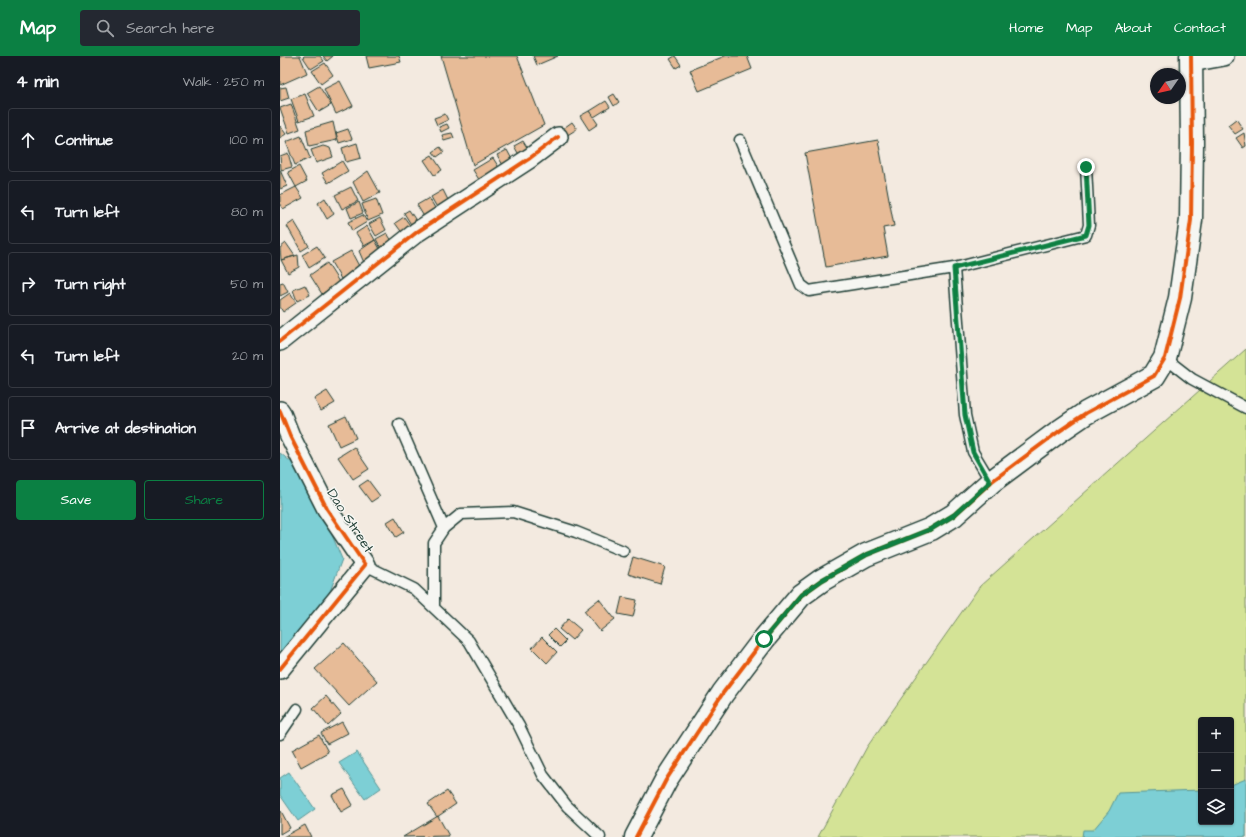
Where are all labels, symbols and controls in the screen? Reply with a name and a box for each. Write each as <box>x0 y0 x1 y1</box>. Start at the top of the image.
search box <box>80 10 360 46</box>
text: Map <box>20 15 56 42</box>
icon: search <box>94 17 116 39</box>
text: Search here <box>126 18 215 39</box>
text: Home <box>1009 18 1044 38</box>
text: Map <box>1066 18 1092 38</box>
text: About <box>1114 18 1152 38</box>
text: Contact <box>1174 18 1226 38</box>
north arrow <box>1150 68 1186 104</box>
text: 4 min <box>16 70 59 94</box>
text: Walk · 250 m <box>183 73 264 91</box>
icon: ahead <box>17 129 39 151</box>
text: Continue <box>55 130 113 151</box>
text: 100 m <box>230 131 263 149</box>
route end <box>1077 158 1095 176</box>
icon: left <box>17 201 39 223</box>
text: Turn left <box>55 202 119 223</box>
text: 80 m <box>231 203 263 221</box>
icon: right <box>17 273 39 295</box>
text: Turn right <box>55 274 126 295</box>
text: 50 m <box>230 275 263 293</box>
icon: left <box>17 345 39 367</box>
text: Turn left <box>55 346 119 367</box>
text: 20 m <box>232 347 263 365</box>
icon: arrive <box>17 417 39 439</box>
text: Arrive at destination <box>55 418 196 439</box>
button: Save <box>16 480 136 520</box>
button: Share <box>144 480 264 520</box>
street label: Dao Street <box>322 485 378 557</box>
route start <box>755 630 773 648</box>
map controls <box>1198 717 1234 825</box>
button: + <box>1198 717 1234 753</box>
button: − <box>1198 753 1234 789</box>
button: layers <box>1198 789 1234 825</box>

